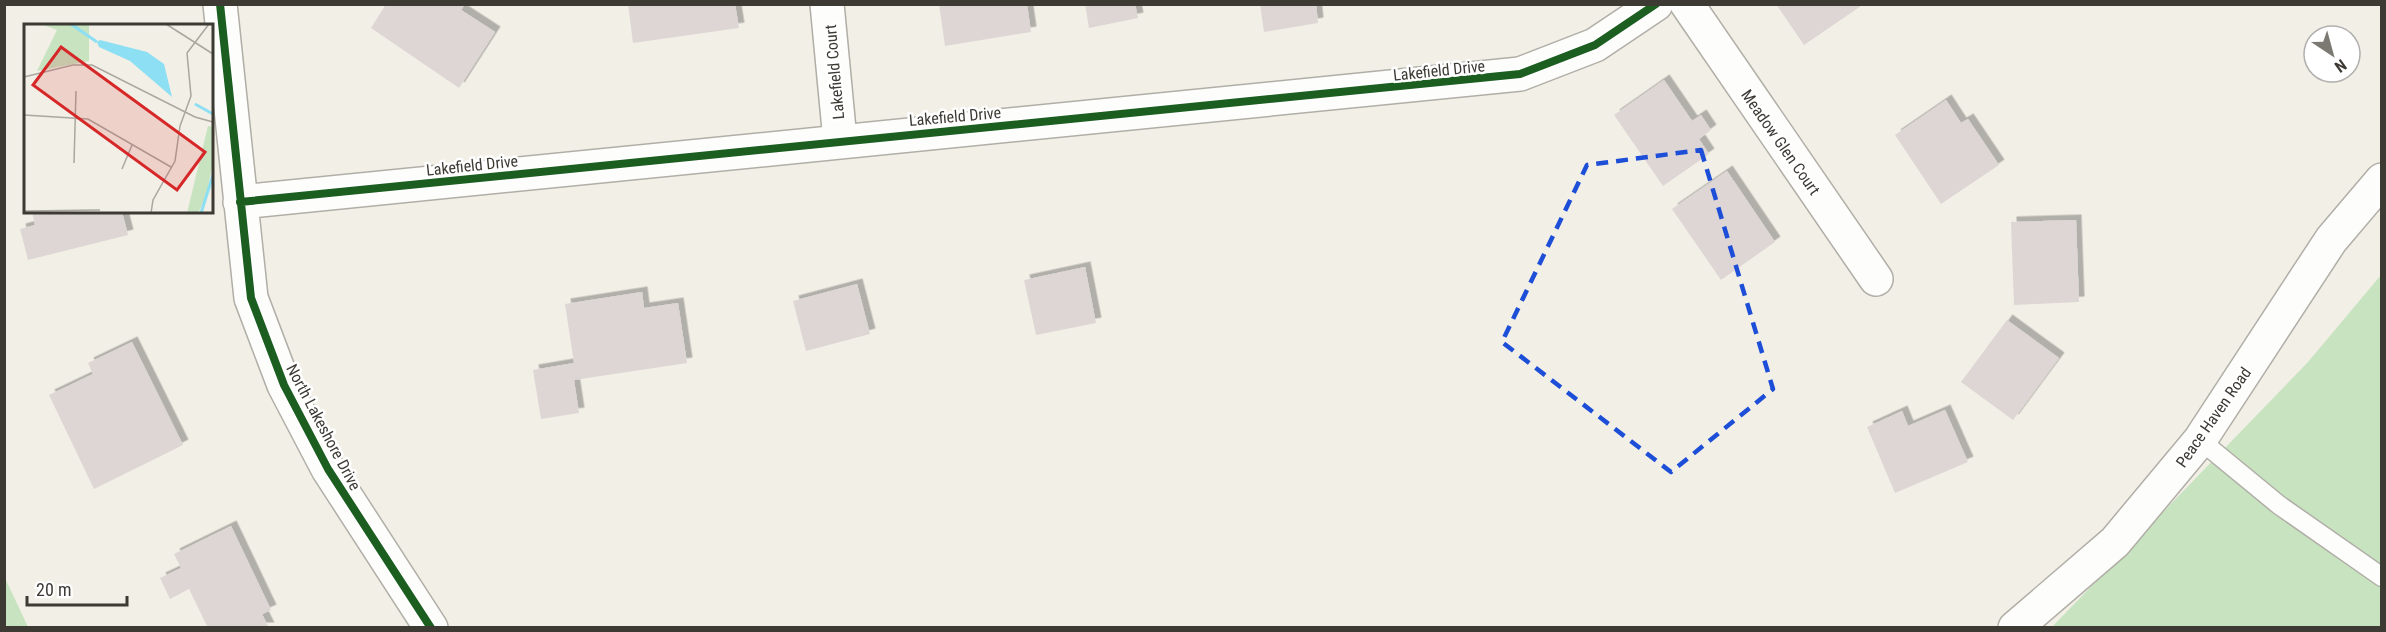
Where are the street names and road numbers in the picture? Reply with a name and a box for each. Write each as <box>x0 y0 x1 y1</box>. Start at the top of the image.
street label: Lakefield Court <box>821 23 848 120</box>
street label: Lakefield Drive <box>1392 56 1486 85</box>
street label: Meadow Glen Court <box>1737 86 1824 199</box>
street label: Lakefield Drive <box>908 103 1002 130</box>
street label: Lakefield Drive <box>425 151 519 180</box>
street label: North Lakeshore Drive <box>282 361 365 494</box>
street label: Peace Haven Road <box>2172 364 2255 471</box>

